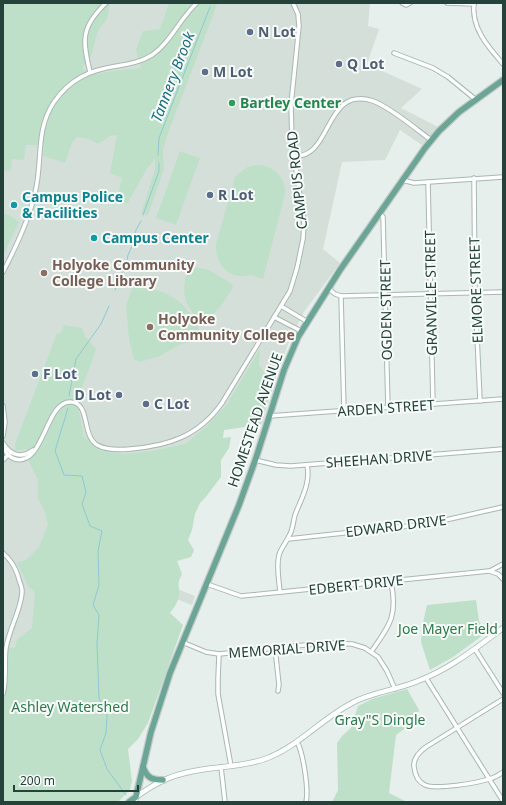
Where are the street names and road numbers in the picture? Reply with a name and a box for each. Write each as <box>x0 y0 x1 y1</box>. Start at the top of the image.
street label: CAMPUS ROAD <box>282 130 311 230</box>
street label: GRANVILLE STREET <box>420 230 441 356</box>
street label: ELMORE STREET <box>464 236 487 344</box>
street label: OGDEN STREET <box>375 259 396 361</box>
street label: HOMESTEAD AVENUE <box>223 350 286 490</box>
street label: ARDEN STREET <box>337 395 435 420</box>
street label: SHEEHAN DRIVE <box>325 445 433 472</box>
street label: EDWARD DRIVE <box>344 510 448 541</box>
street label: EDBERT DRIVE <box>308 570 404 599</box>
street label: MEMORIAL DRIVE <box>228 635 346 662</box>

